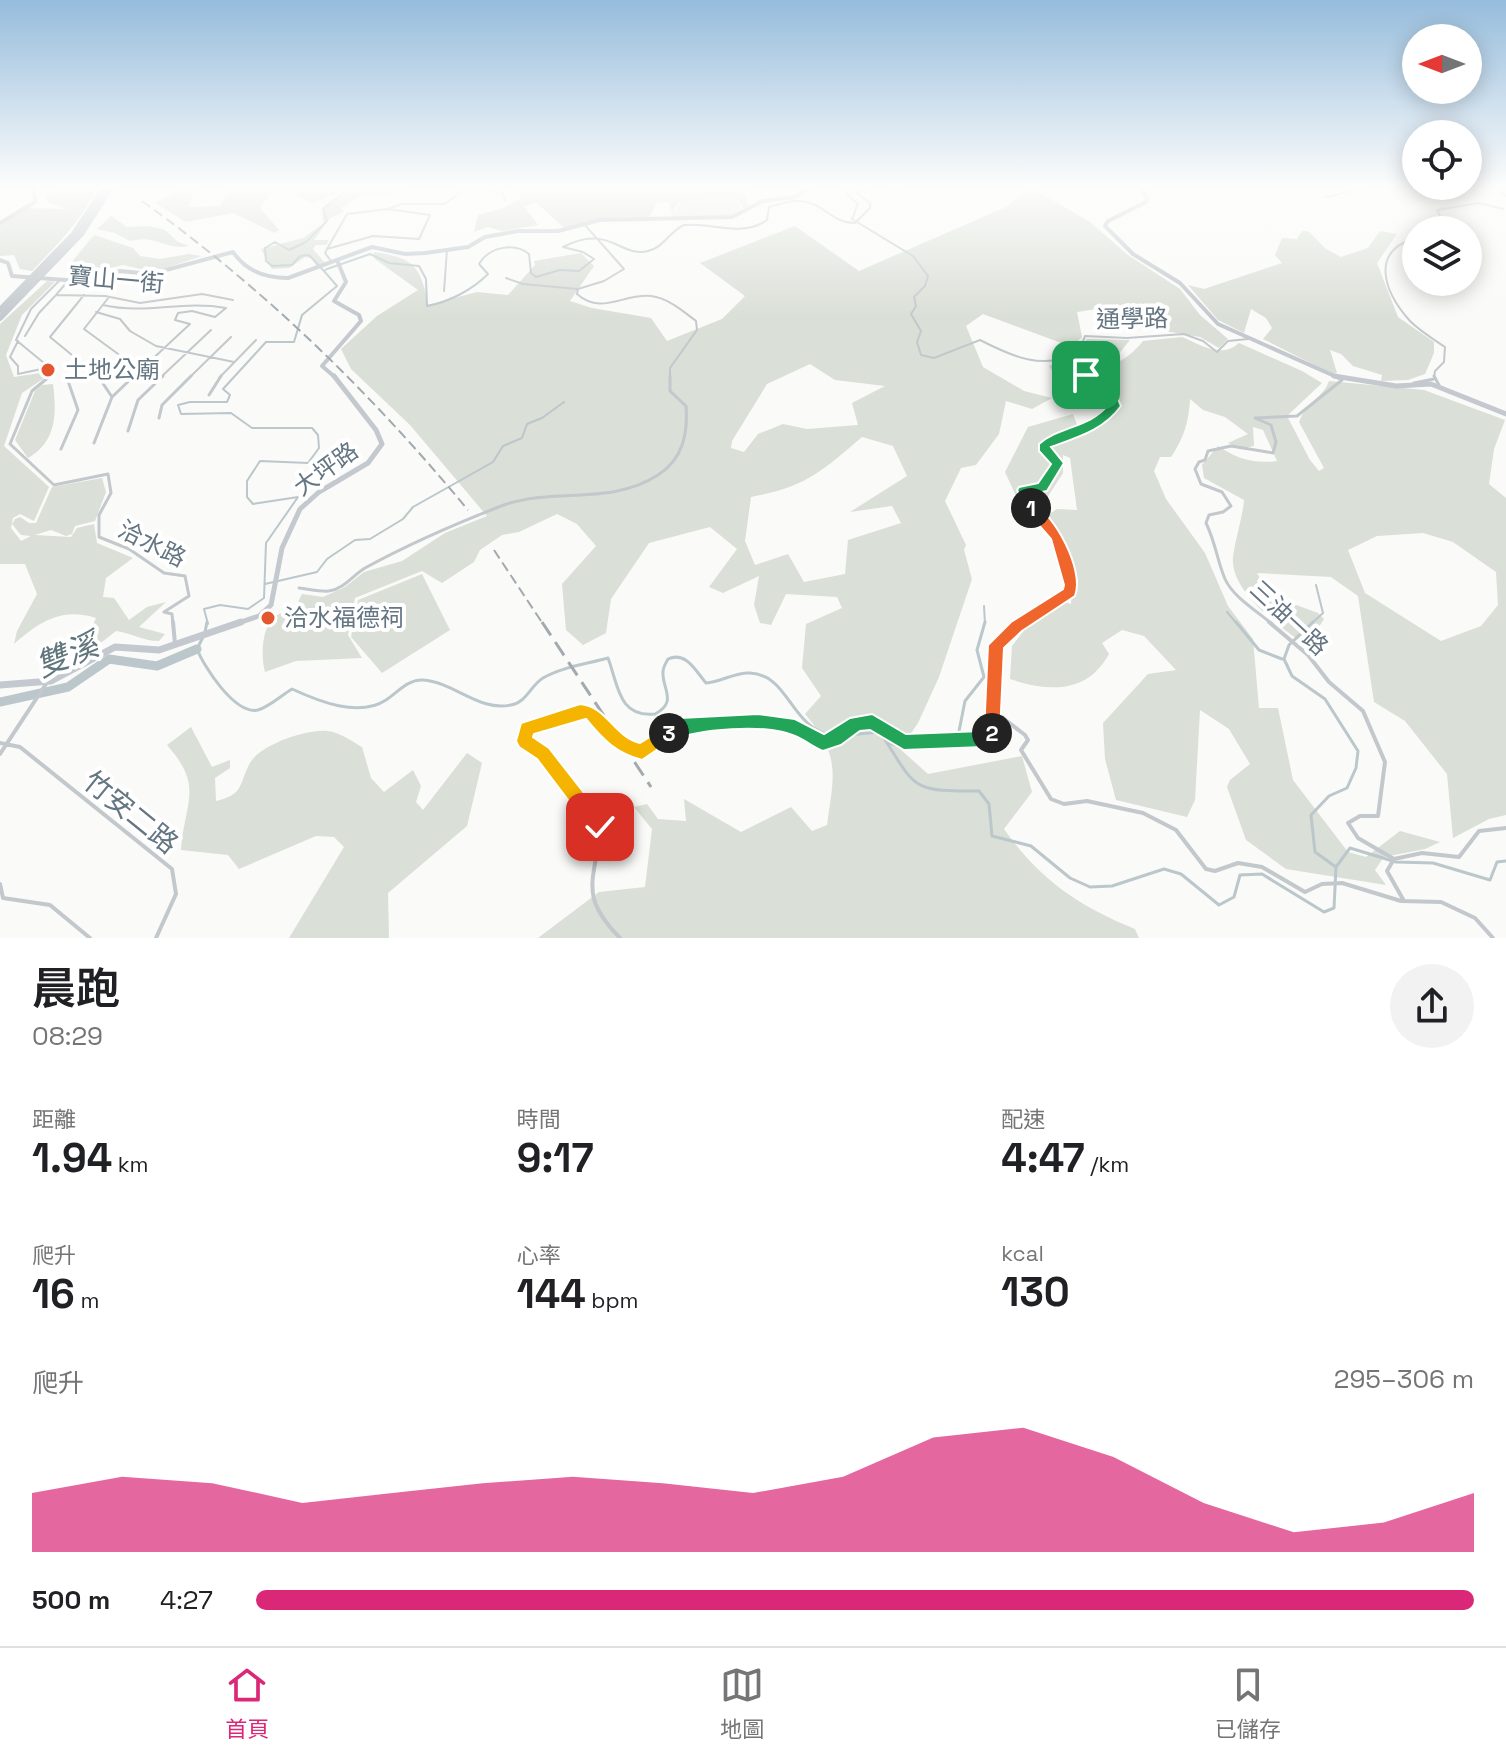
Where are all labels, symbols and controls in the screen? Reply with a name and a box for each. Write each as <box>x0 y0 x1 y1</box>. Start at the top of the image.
north arrow <box>1402 24 1482 104</box>
map controls <box>1402 24 1482 296</box>
button: locate <box>1402 120 1482 200</box>
button: layers <box>1402 216 1482 296</box>
street label: 寶山一街 <box>67 260 165 299</box>
street label: 通學路 <box>1096 302 1168 335</box>
pin <box>1052 341 1120 409</box>
icon: arrive <box>1064 353 1108 397</box>
place label: 土地公廟 <box>64 354 160 385</box>
marker: 土地公廟 <box>39 361 57 379</box>
street label: 大坪路 <box>287 435 364 502</box>
pin: 1 <box>1011 488 1051 528</box>
text: 1 <box>1026 494 1036 522</box>
street label: 洽水路 <box>113 513 191 574</box>
street label: 三油一路 <box>1244 574 1335 662</box>
place label: 洽水福德祠 <box>284 602 404 633</box>
marker: 洽水福德祠 <box>259 609 277 627</box>
water label: 雙溪 <box>30 623 108 686</box>
pin: 3 <box>649 713 689 753</box>
pin: 2 <box>972 713 1012 753</box>
text: 3 <box>662 719 676 747</box>
text: 2 <box>985 719 999 747</box>
street label: 竹安二路 <box>76 763 186 861</box>
pin <box>566 793 634 861</box>
icon: check <box>578 805 622 849</box>
text: 晨跑 <box>32 961 120 1017</box>
button: share <box>1390 964 1474 1048</box>
text: 08:29 <box>32 1019 103 1053</box>
text: 距離 <box>32 1105 76 1133</box>
text: 時間 <box>517 1105 561 1133</box>
text: 配速 <box>1001 1105 1045 1133</box>
text: 1.94 <box>32 1133 112 1184</box>
text: 9:17 <box>517 1133 594 1184</box>
text: 4:47 <box>1001 1133 1085 1184</box>
text: km <box>112 1150 149 1178</box>
text: /km <box>1085 1150 1129 1178</box>
text: kcal <box>1001 1239 1044 1267</box>
text: 爬升 <box>32 1241 76 1269</box>
text: 心率 <box>517 1241 561 1269</box>
text: 130 <box>1001 1267 1070 1318</box>
text: 16 <box>32 1269 75 1320</box>
text: 144 <box>517 1269 586 1320</box>
text: m <box>75 1286 99 1314</box>
text: bpm <box>586 1286 639 1314</box>
text: 295–306 m <box>1334 1362 1474 1396</box>
text: 爬升 <box>32 1366 84 1400</box>
text: 500 m <box>32 1583 110 1617</box>
text: 4:27 <box>160 1583 213 1617</box>
tab: 首頁 <box>225 1663 269 1743</box>
tab: 地圖 <box>720 1663 764 1743</box>
tab: 已儲存 <box>1215 1663 1281 1743</box>

